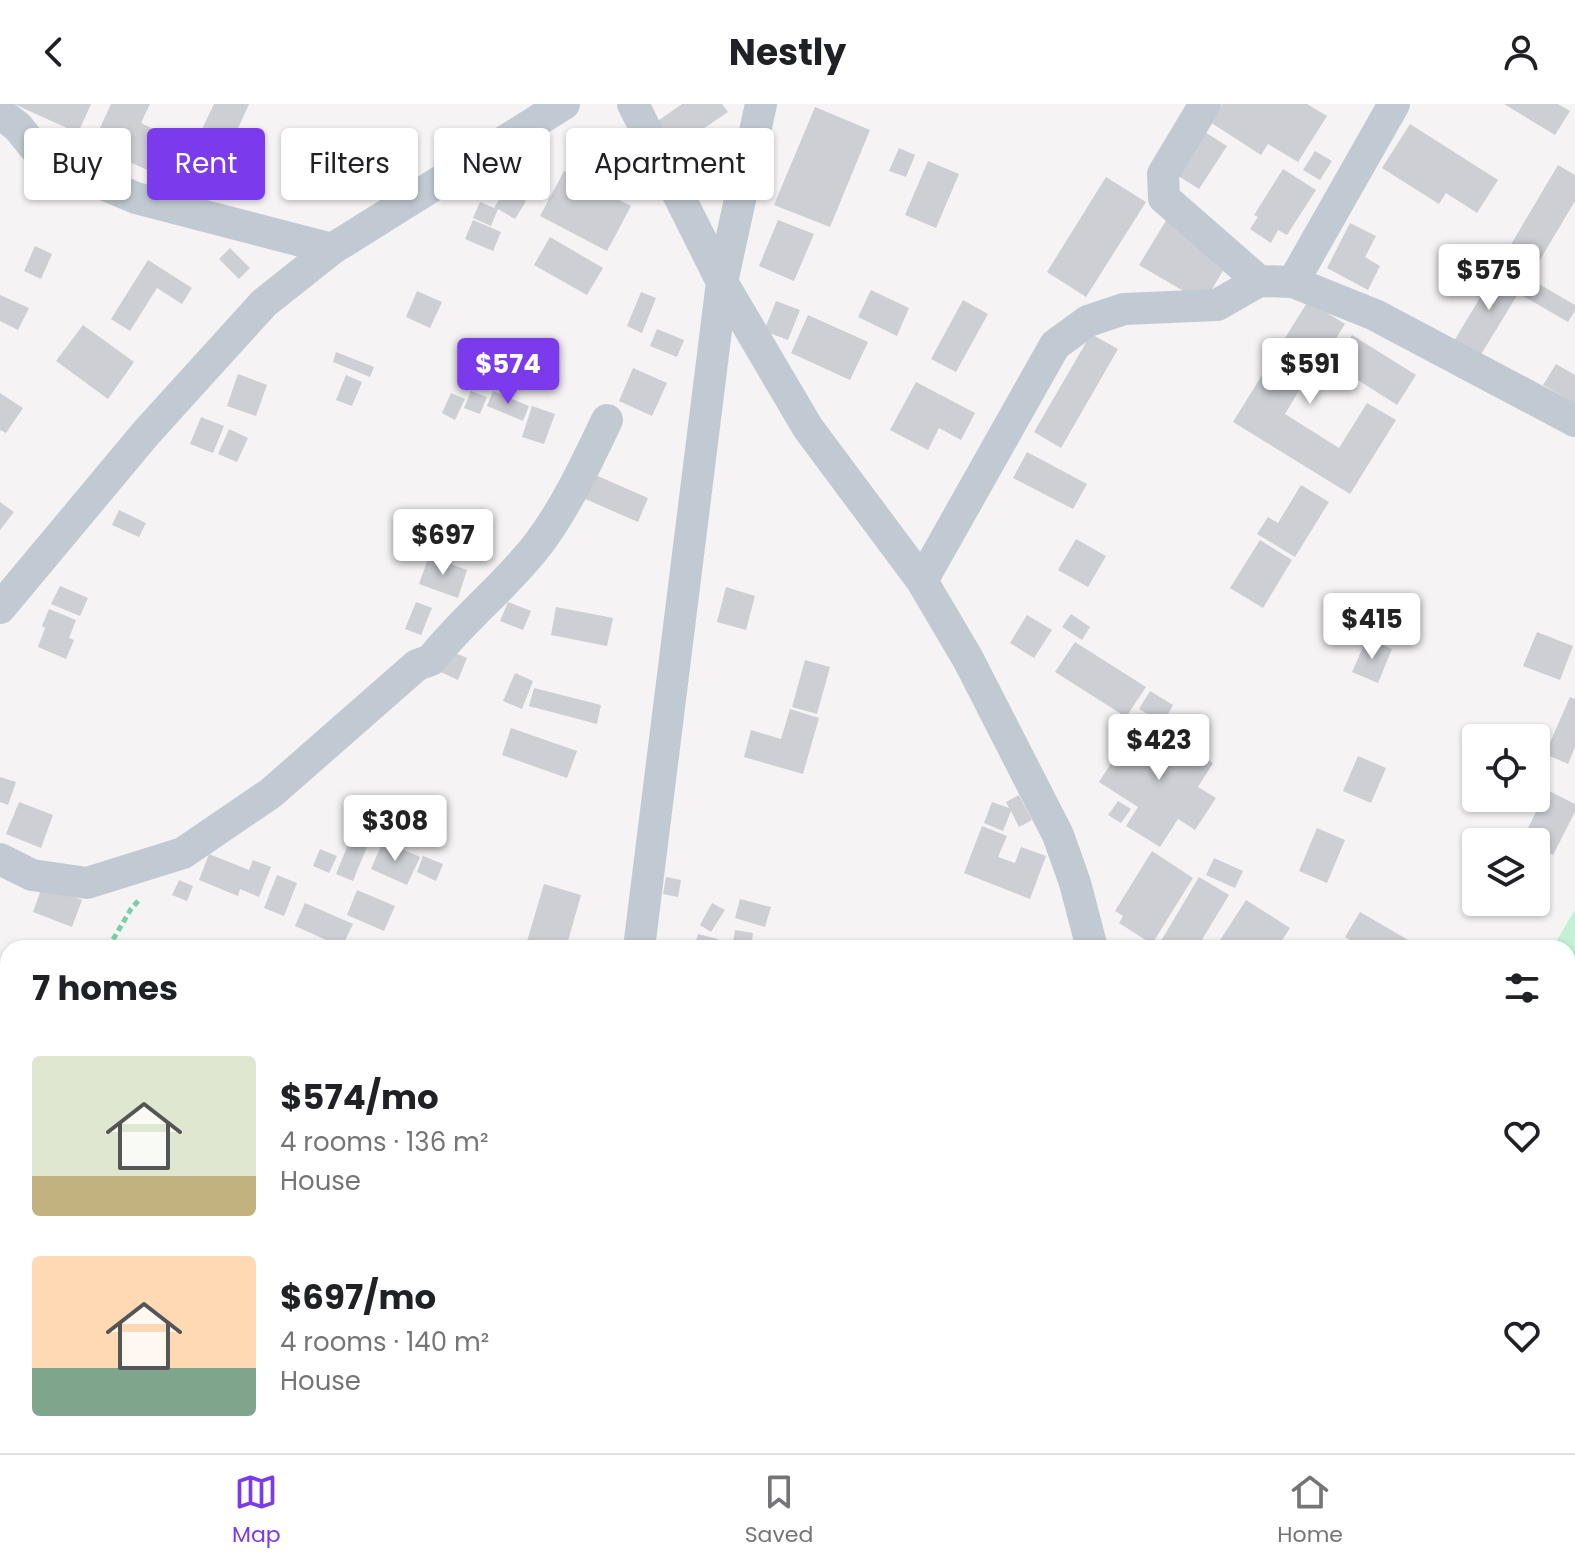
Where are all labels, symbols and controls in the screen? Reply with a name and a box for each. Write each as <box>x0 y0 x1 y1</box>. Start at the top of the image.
text: Nestly <box>729 27 846 78</box>
icon: back <box>32 30 76 74</box>
icon: person <box>1499 30 1543 74</box>
chip: Buy <box>24 128 131 200</box>
chip: Rent <box>147 128 265 200</box>
chip: Filters <box>281 128 418 200</box>
chip: New <box>434 128 550 200</box>
chip: Apartment <box>566 128 774 200</box>
pin: $575 <box>1442 244 1536 312</box>
text: $575 <box>1457 252 1521 288</box>
pin: $574 <box>461 338 555 406</box>
pin: $591 <box>1263 338 1357 406</box>
text: $574 <box>475 346 541 382</box>
text: $591 <box>1280 346 1340 382</box>
pin: $697 <box>396 509 490 577</box>
text: $697 <box>411 517 475 553</box>
pin: $415 <box>1325 593 1419 661</box>
text: $415 <box>1341 601 1403 637</box>
pin: $423 <box>1112 714 1206 782</box>
text: $423 <box>1126 722 1192 758</box>
map controls <box>1462 724 1550 916</box>
button: locate <box>1462 724 1550 812</box>
pin: $308 <box>348 795 442 863</box>
text: $308 <box>362 803 428 839</box>
button: layers <box>1462 828 1550 916</box>
text: 7 homes <box>32 964 178 1012</box>
icon: filters <box>1500 966 1544 1010</box>
text: $574/mo <box>280 1073 439 1121</box>
icon: home <box>96 1088 192 1184</box>
icon: heart <box>1500 1114 1544 1158</box>
text: 4 rooms · 136 m² <box>280 1124 488 1160</box>
text: House <box>280 1163 361 1199</box>
text: $697/mo <box>280 1273 436 1321</box>
icon: home <box>96 1288 192 1384</box>
icon: heart <box>1500 1314 1544 1358</box>
text: 4 rooms · 140 m² <box>280 1324 489 1360</box>
text: House <box>280 1363 361 1399</box>
tab: Map <box>232 1470 281 1551</box>
tab: Saved <box>745 1470 813 1551</box>
tab: Home <box>1277 1470 1343 1551</box>

